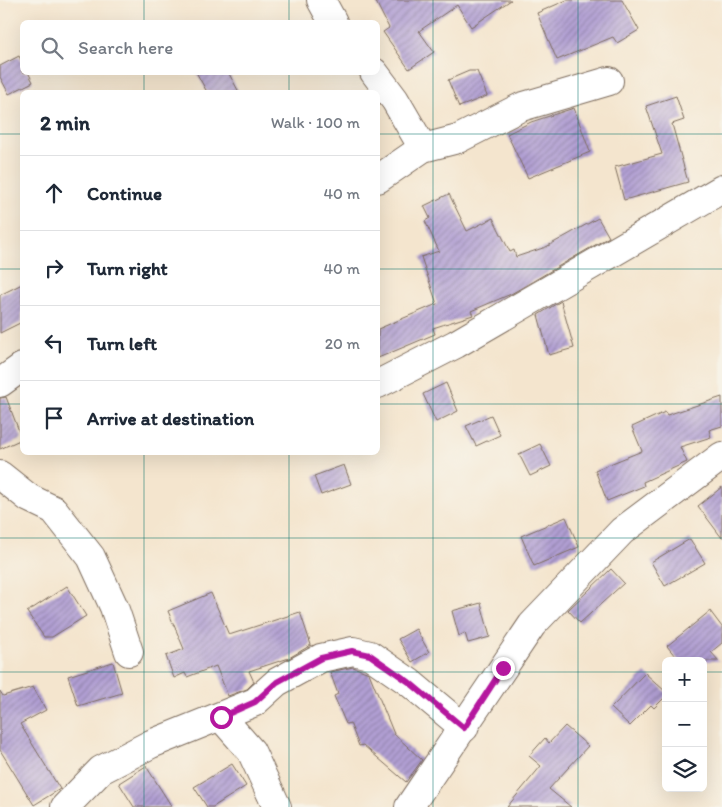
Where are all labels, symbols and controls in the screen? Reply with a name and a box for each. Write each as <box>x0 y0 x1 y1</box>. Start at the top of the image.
search box <box>20 20 380 75</box>
icon: search <box>38 34 66 62</box>
text: Search here <box>78 36 173 59</box>
text: 2 min <box>40 110 90 135</box>
text: Walk · 100 m <box>271 113 360 132</box>
icon: ahead <box>40 179 68 207</box>
text: Continue <box>87 182 162 205</box>
text: 40 m <box>323 184 360 203</box>
icon: right <box>40 254 68 282</box>
text: Turn right <box>87 257 168 280</box>
text: 40 m <box>323 259 360 278</box>
icon: left <box>40 329 68 357</box>
text: Turn left <box>87 332 157 355</box>
text: 20 m <box>325 334 360 353</box>
icon: arrive <box>40 404 68 432</box>
text: Arrive at destination <box>87 407 254 430</box>
route end <box>492 657 515 680</box>
map controls <box>662 657 707 792</box>
button: + <box>662 657 707 702</box>
button: − <box>662 702 707 747</box>
route start <box>210 706 233 729</box>
button: layers <box>662 747 707 792</box>

